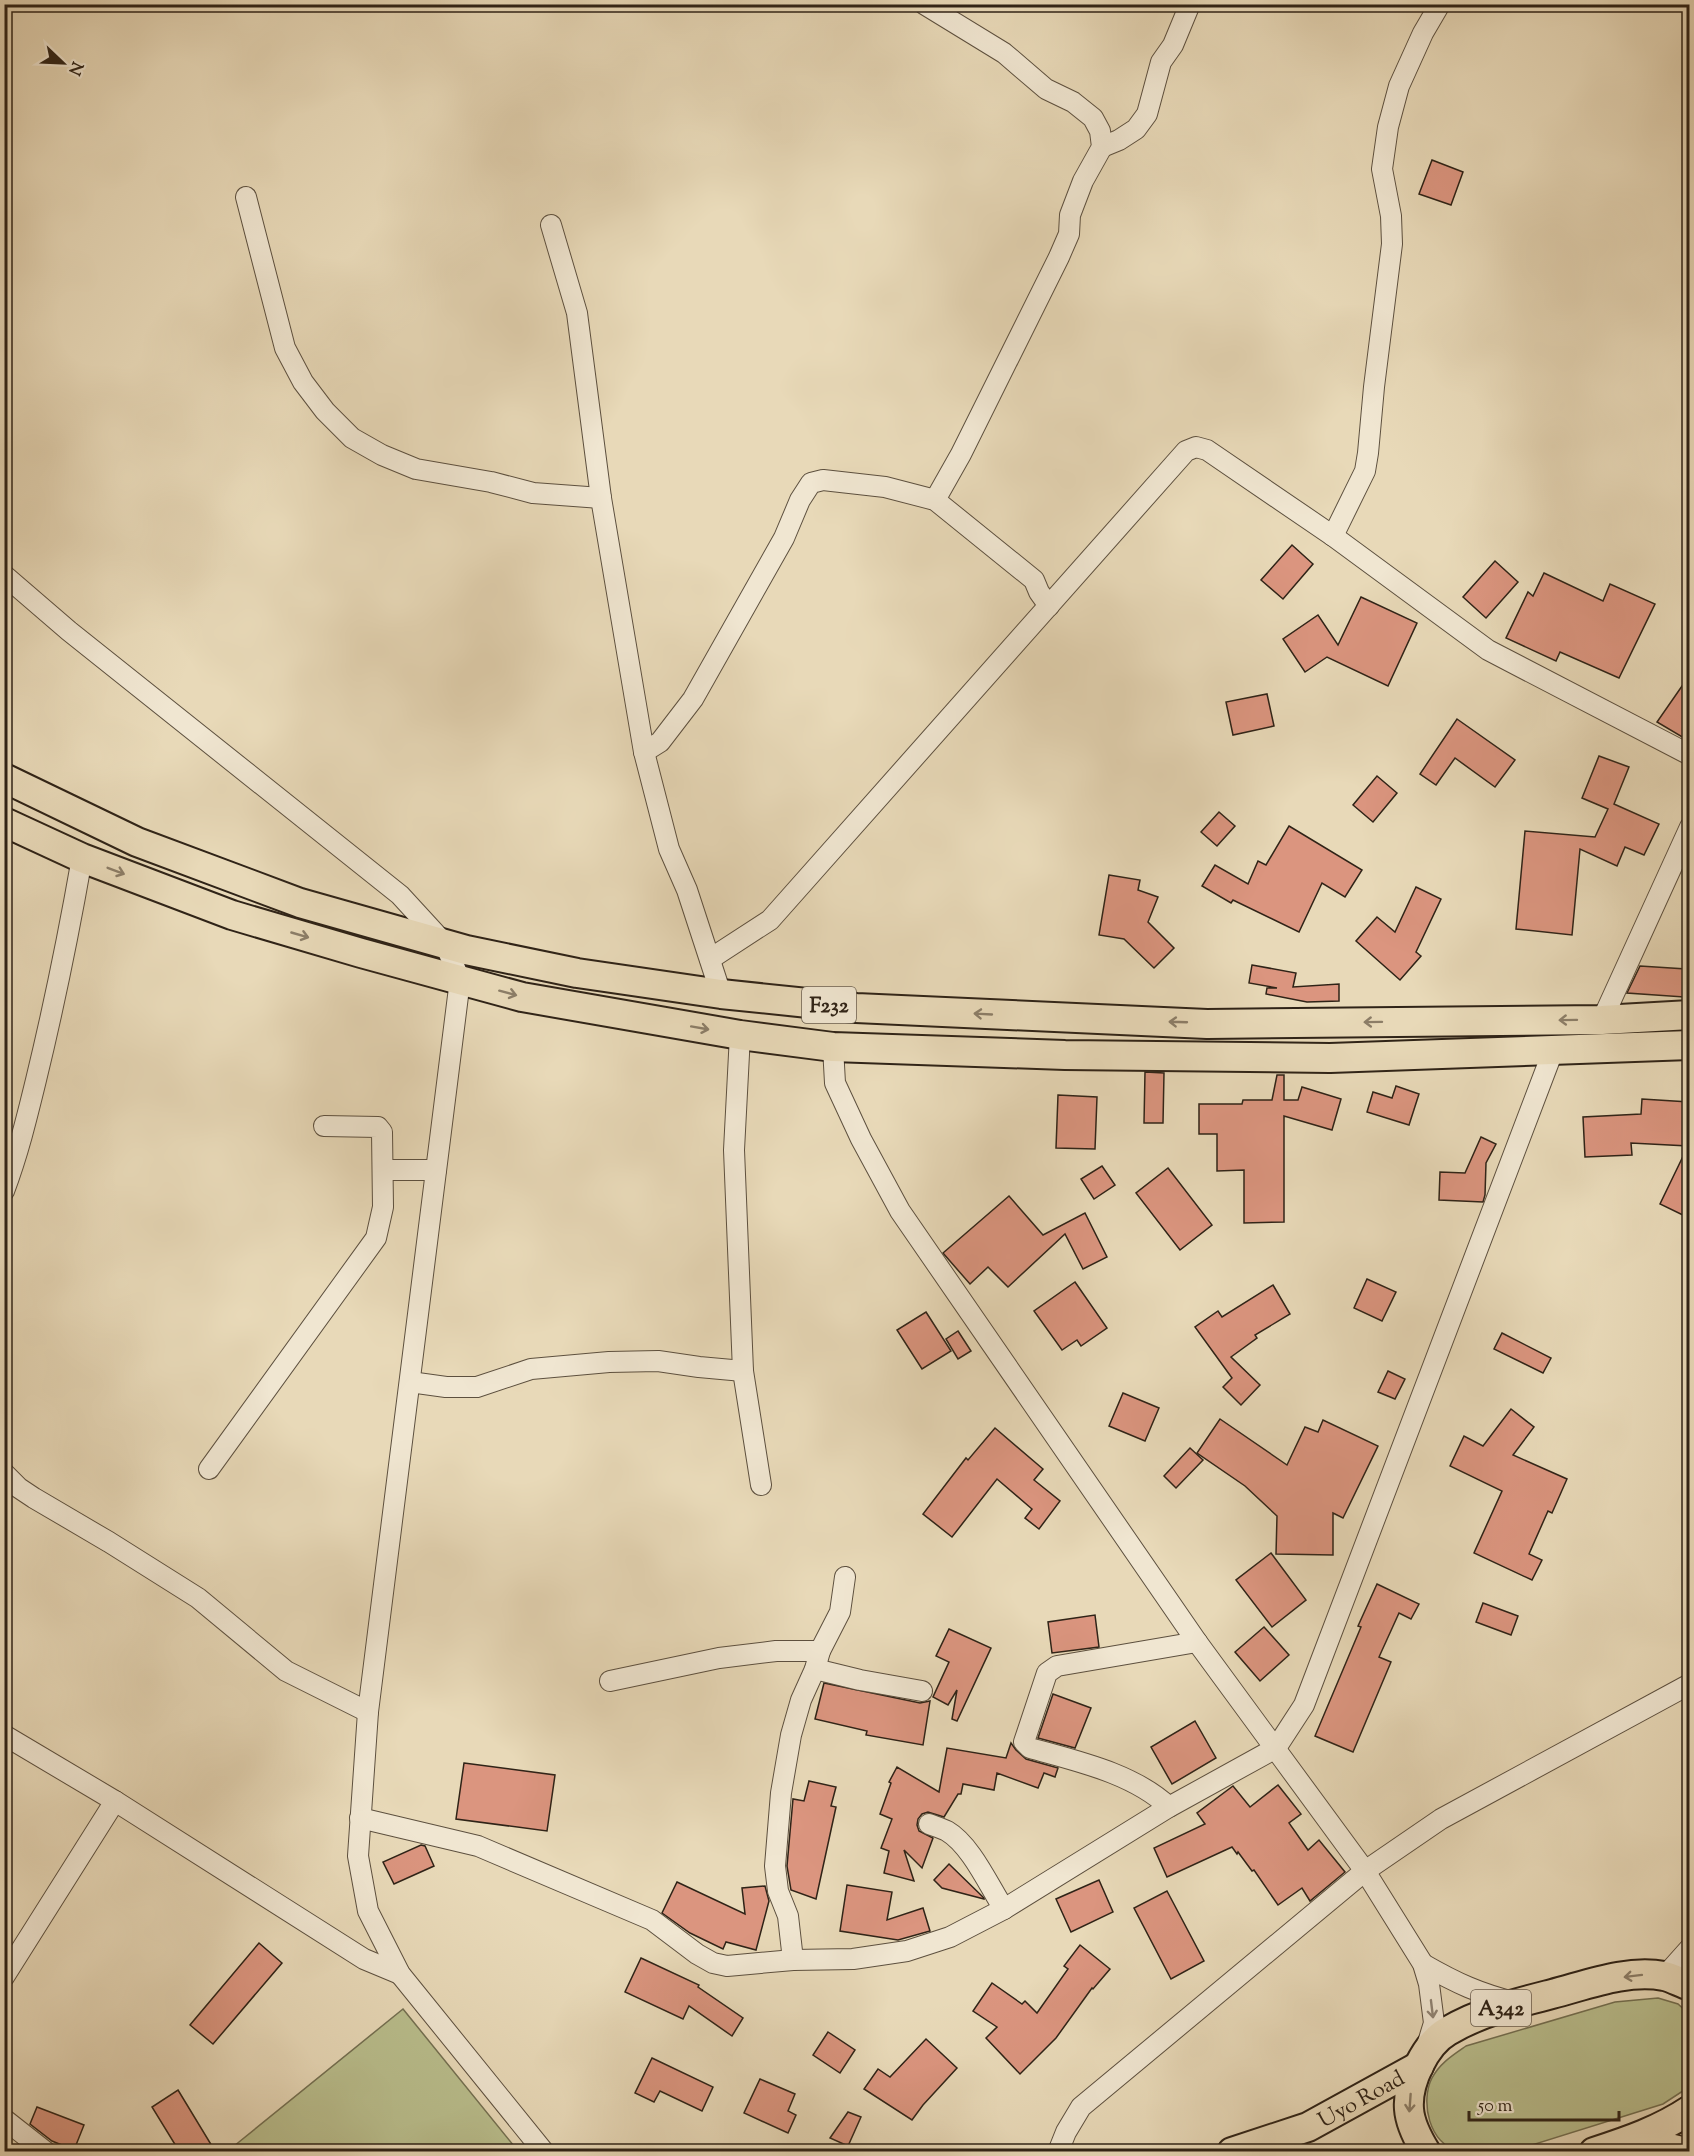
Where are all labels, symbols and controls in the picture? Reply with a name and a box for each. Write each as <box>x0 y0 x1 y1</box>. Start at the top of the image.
north arrow <box>33 33 93 93</box>
text: N <box>61 58 88 78</box>
one-way arrow <box>106 866 125 877</box>
one-way arrow <box>290 930 309 941</box>
road number: F232 <box>802 987 856 1023</box>
one-way arrow <box>498 988 517 999</box>
one-way arrow <box>974 1009 994 1020</box>
one-way arrow <box>1559 1014 1579 1026</box>
one-way arrow <box>1364 1016 1384 1028</box>
one-way arrow <box>1169 1017 1189 1028</box>
one-way arrow <box>689 1023 709 1034</box>
one-way arrow <box>1624 1970 1644 1981</box>
road number: A342 <box>1471 1990 1531 2026</box>
one-way arrow <box>1427 1998 1438 2018</box>
street label: Uyo Road <box>1313 2064 1411 2138</box>
scale bar <box>1469 2084 1619 2122</box>
one-way arrow <box>1405 2093 1416 2112</box>
text: 50 m <box>1477 2094 1513 2120</box>

